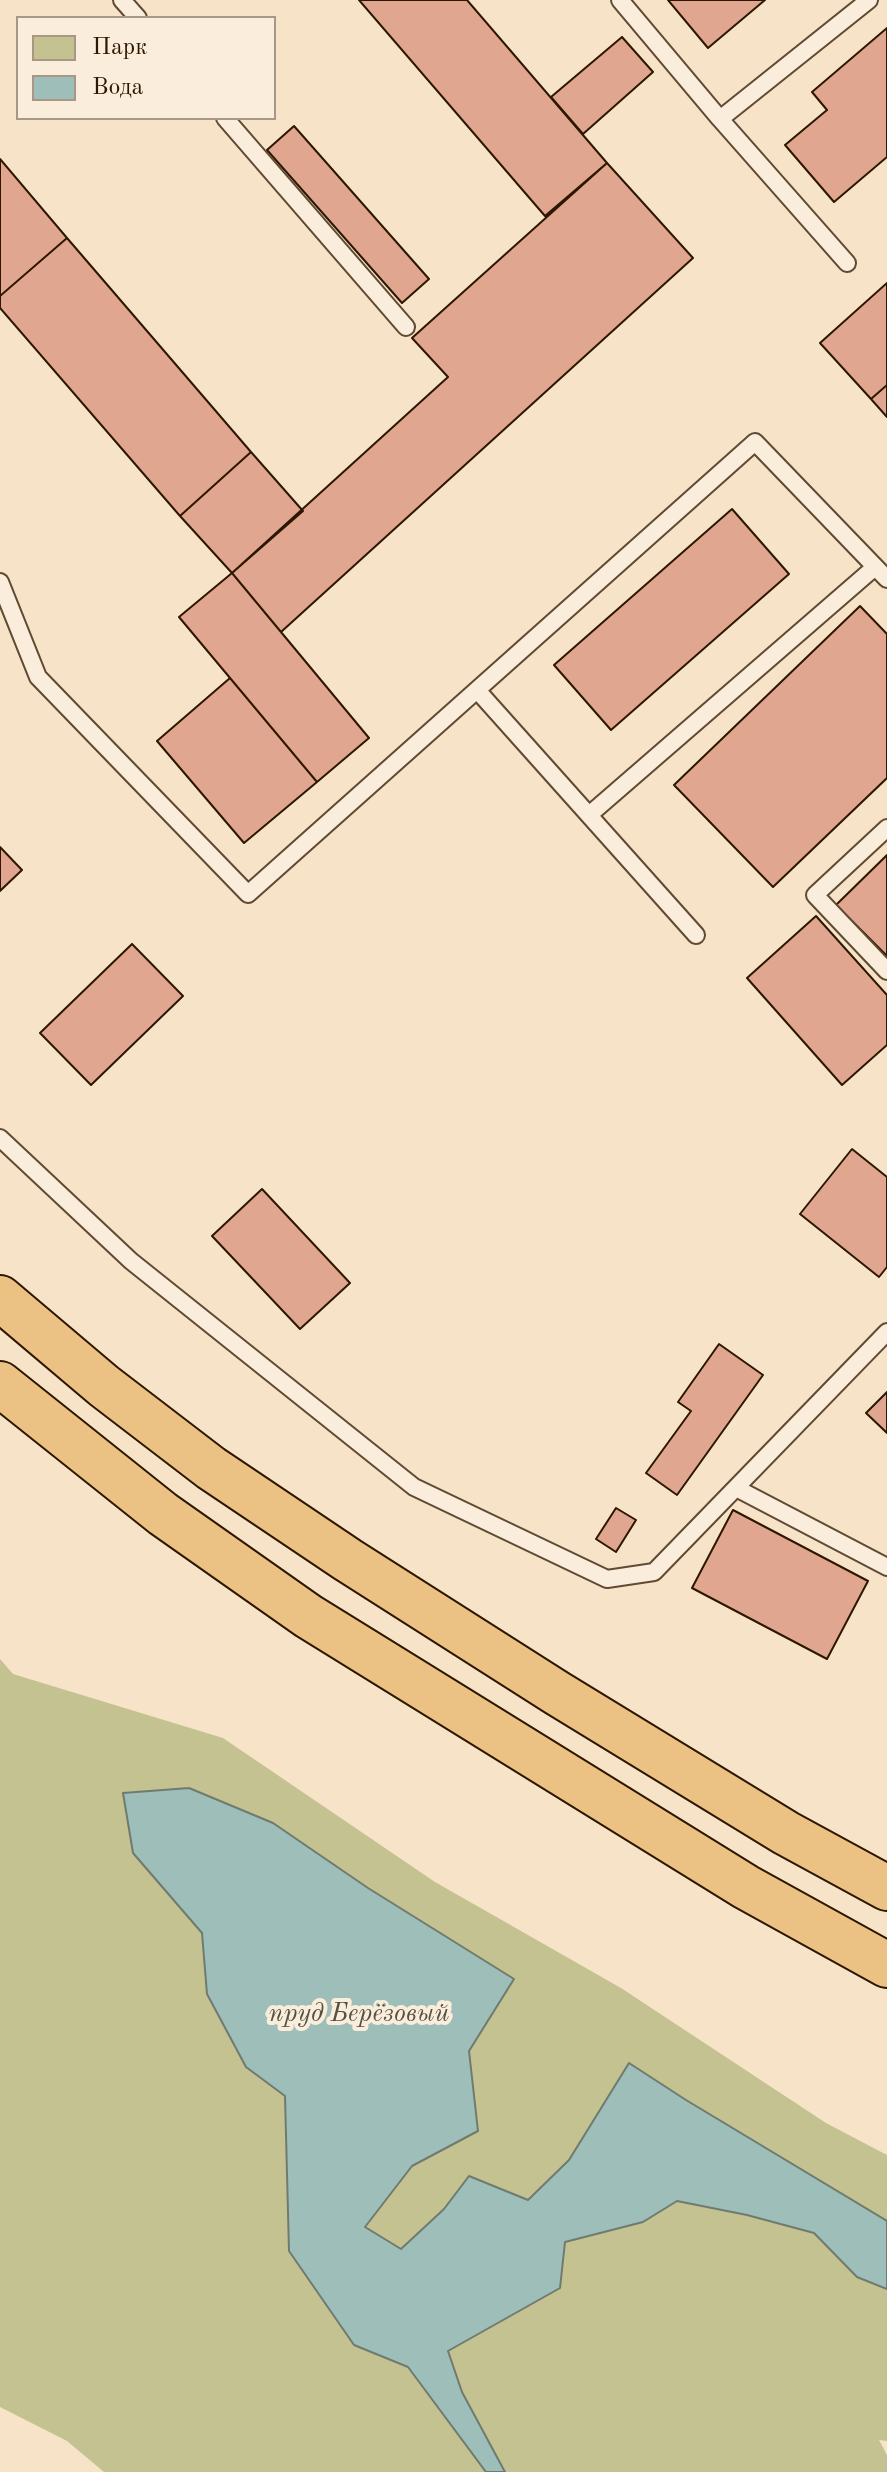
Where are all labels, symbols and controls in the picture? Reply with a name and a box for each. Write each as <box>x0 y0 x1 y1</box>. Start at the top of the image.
legend <box>16 16 276 120</box>
text: Парк <box>92 36 147 60</box>
text: Вода <box>92 76 143 100</box>
water label: пруд Берёзовый <box>269 1998 449 2030</box>

